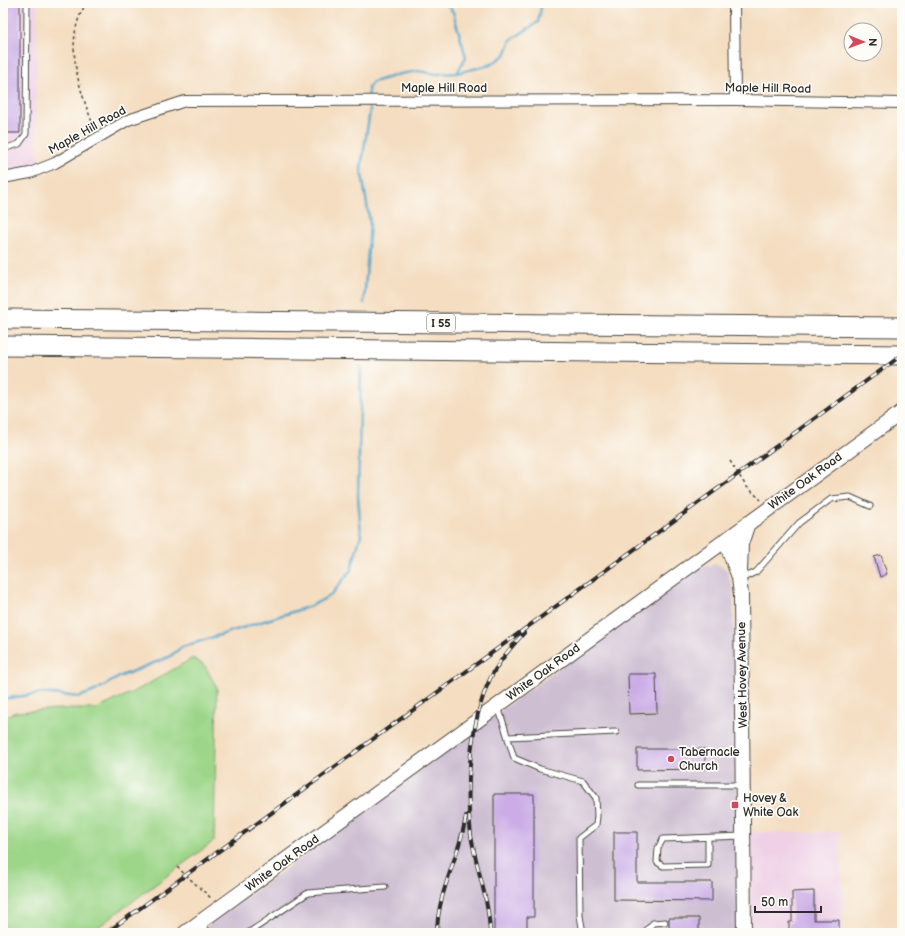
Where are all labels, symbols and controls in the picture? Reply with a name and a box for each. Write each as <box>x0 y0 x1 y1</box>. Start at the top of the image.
north arrow <box>843 22 883 62</box>
text: N <box>866 38 879 46</box>
street label: Maple Hill Road <box>725 80 811 97</box>
street label: Maple Hill Road <box>401 81 487 96</box>
street label: Maple Hill Road <box>46 103 129 158</box>
road number: I 55 <box>427 314 455 332</box>
street label: White Oak Road <box>765 450 845 513</box>
street label: West Hovey Avenue <box>734 622 751 728</box>
street label: White Oak Road <box>503 641 583 704</box>
place label: Tabernacle Church <box>679 745 740 774</box>
marker: Tabernacle Church <box>666 754 676 764</box>
place label: Hovey & White Oak <box>743 791 798 820</box>
marker: Hovey & White Oak <box>730 800 740 810</box>
street label: White Oak Road <box>242 832 322 895</box>
scale bar <box>755 888 821 914</box>
text: 50 m <box>761 895 788 910</box>

